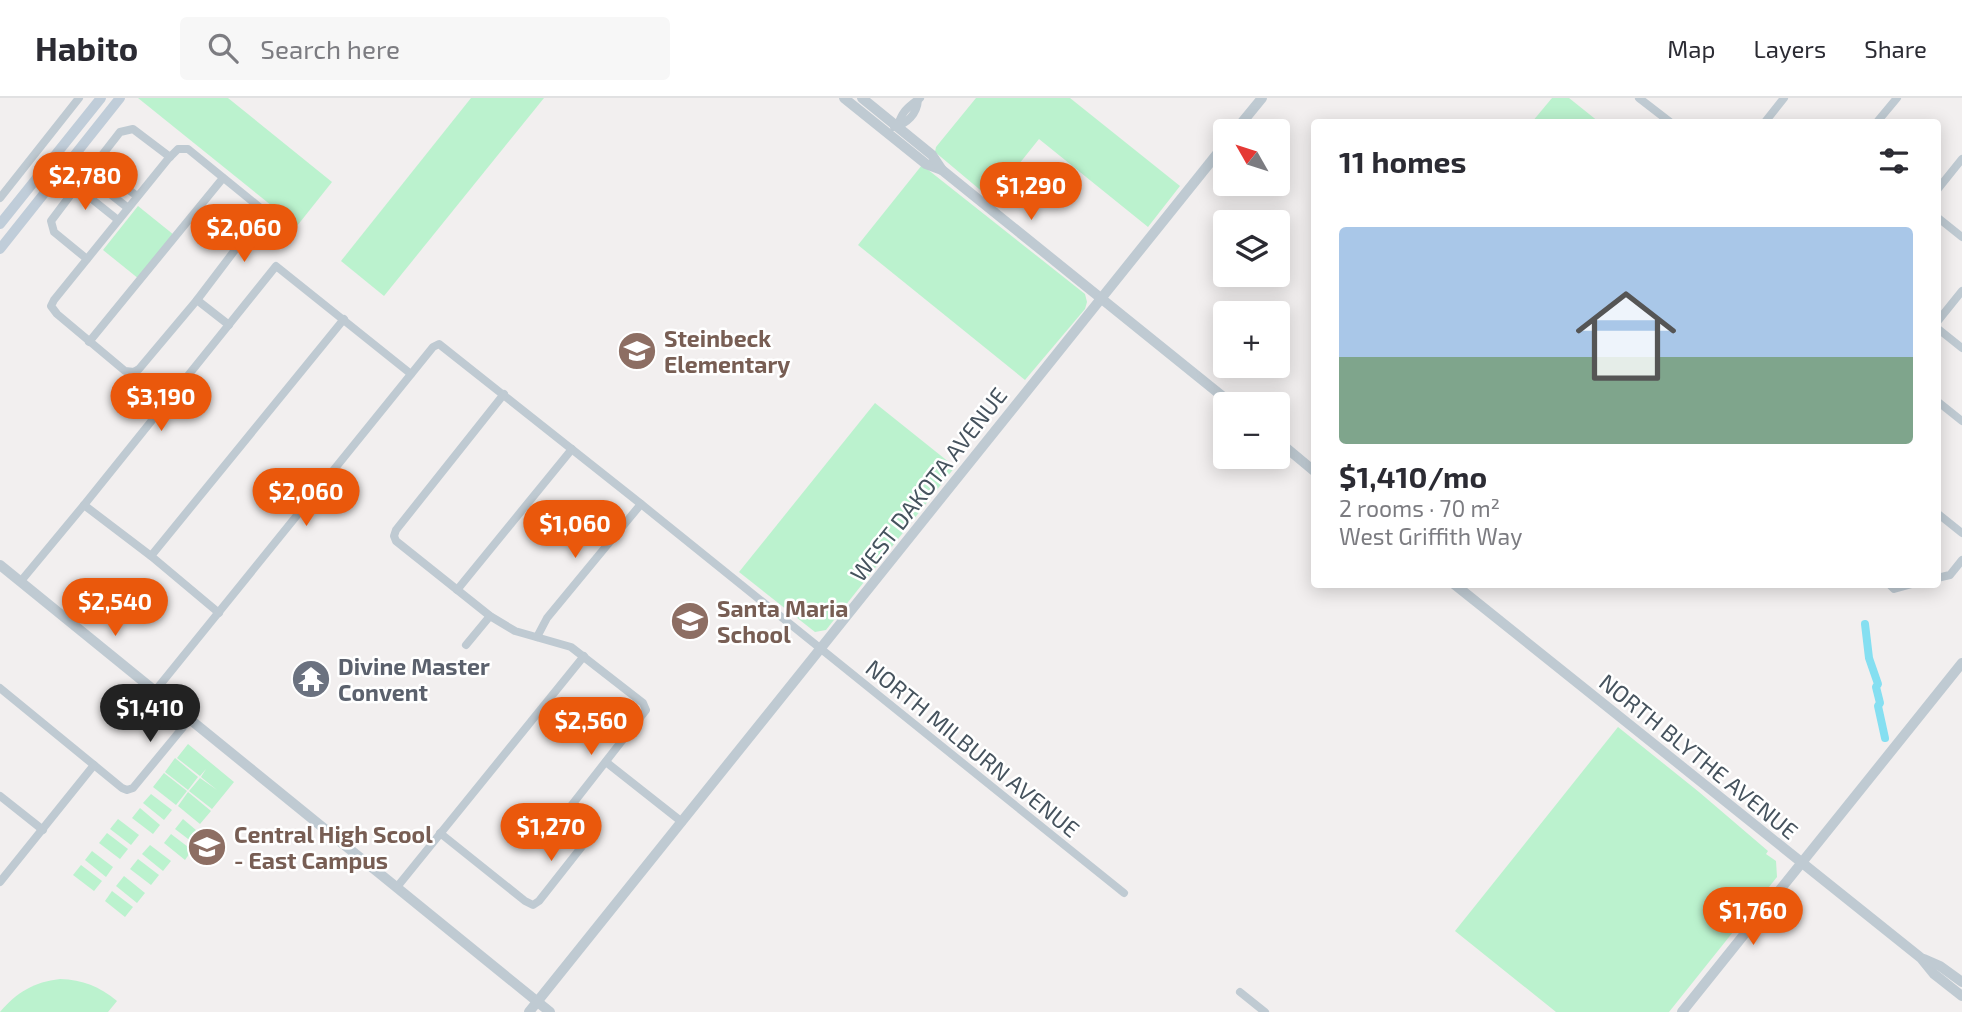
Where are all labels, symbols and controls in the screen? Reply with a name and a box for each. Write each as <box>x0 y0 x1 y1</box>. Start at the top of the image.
search box <box>180 17 670 80</box>
text: Habito <box>35 28 138 68</box>
icon: search <box>204 29 242 67</box>
text: Search here <box>260 33 400 64</box>
text: Map <box>1667 34 1715 63</box>
text: Layers <box>1753 34 1826 63</box>
text: Share <box>1864 34 1927 63</box>
north arrow <box>1213 119 1290 196</box>
map controls <box>1213 119 1290 469</box>
icon: filters <box>1875 142 1913 180</box>
text: 11 homes <box>1339 143 1466 179</box>
pin: $2,780 <box>28 152 142 212</box>
text: $2,780 <box>49 161 121 189</box>
pin: $1,290 <box>974 162 1088 222</box>
text: $1,290 <box>996 171 1066 199</box>
pin: $2,060 <box>187 204 301 264</box>
button: layers <box>1213 210 1290 287</box>
text: $2,060 <box>207 213 281 241</box>
icon: home <box>1563 273 1689 399</box>
button: + <box>1213 301 1290 378</box>
place label: Steinbeck Elementary <box>664 324 790 378</box>
school or university icon: Steinbeck Elementary <box>616 330 658 372</box>
pin: $3,190 <box>104 374 218 433</box>
street label: WEST DAKOTA AVENUE <box>844 381 1012 587</box>
text: $3,190 <box>127 382 195 410</box>
button: − <box>1213 392 1290 469</box>
text: $1,410/mo <box>1339 458 1487 494</box>
pin: $2,060 <box>249 468 363 528</box>
text: $2,060 <box>269 477 343 505</box>
text: 2 rooms · 70 m² <box>1339 494 1500 522</box>
pin: $1,060 <box>518 500 632 560</box>
text: $1,060 <box>539 509 611 537</box>
text: West Griffith Way <box>1339 522 1522 550</box>
pin: $2,540 <box>58 578 172 638</box>
text: $2,540 <box>78 587 152 615</box>
place label: Santa Maria School <box>717 594 848 648</box>
school or university icon: Santa Maria School <box>669 600 711 642</box>
place label: Divine Master Convent <box>338 652 490 706</box>
street label: NORTH MILBURN AVENUE <box>861 653 1085 843</box>
temple icon: Divine Master Convent <box>290 658 332 700</box>
street label: NORTH BLYTHE AVENUE <box>1594 667 1804 845</box>
pin: $1,410 <box>93 684 207 744</box>
text: $1,410 <box>116 693 184 721</box>
pin: $2,560 <box>534 698 648 757</box>
text: $2,560 <box>554 706 628 734</box>
pin: $1,270 <box>494 804 608 863</box>
text: $1,270 <box>517 812 585 840</box>
place label: Central High Scool - East Campus <box>234 820 433 874</box>
school or university icon: Central High Scool - East Campus <box>186 826 228 868</box>
pin: $1,760 <box>1696 888 1810 947</box>
text: $1,760 <box>1719 896 1787 924</box>

